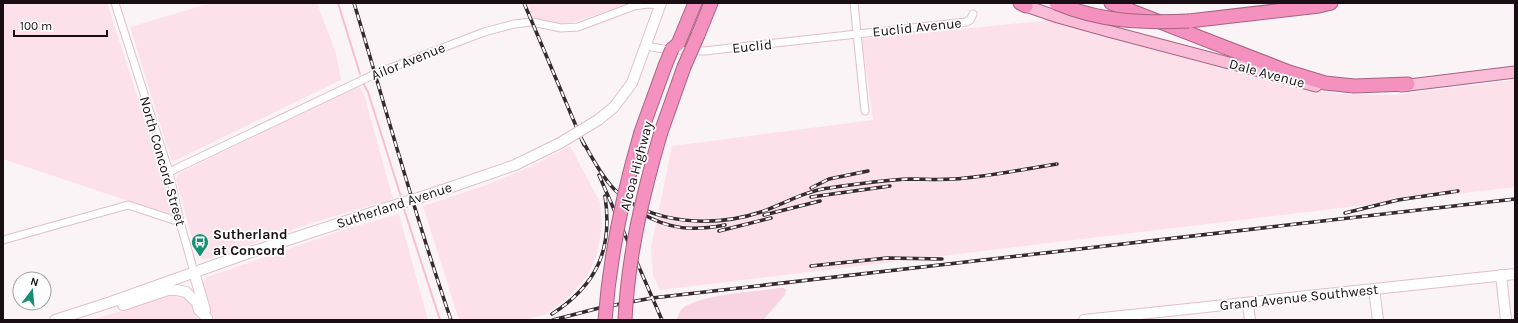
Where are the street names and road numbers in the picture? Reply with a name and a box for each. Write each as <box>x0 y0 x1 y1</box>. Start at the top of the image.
street label: Euclid Avenue <box>872 14 962 41</box>
street label: Euclid <box>731 36 773 57</box>
street label: Ailor Avenue <box>369 39 448 84</box>
street label: Dale Avenue <box>1227 55 1306 92</box>
street label: North Concord Street <box>136 94 189 228</box>
street label: Alcoa Highway <box>616 119 657 213</box>
street label: Sutherland Avenue <box>334 179 454 232</box>
street label: Grand Avenue Southwest <box>1219 281 1379 314</box>

